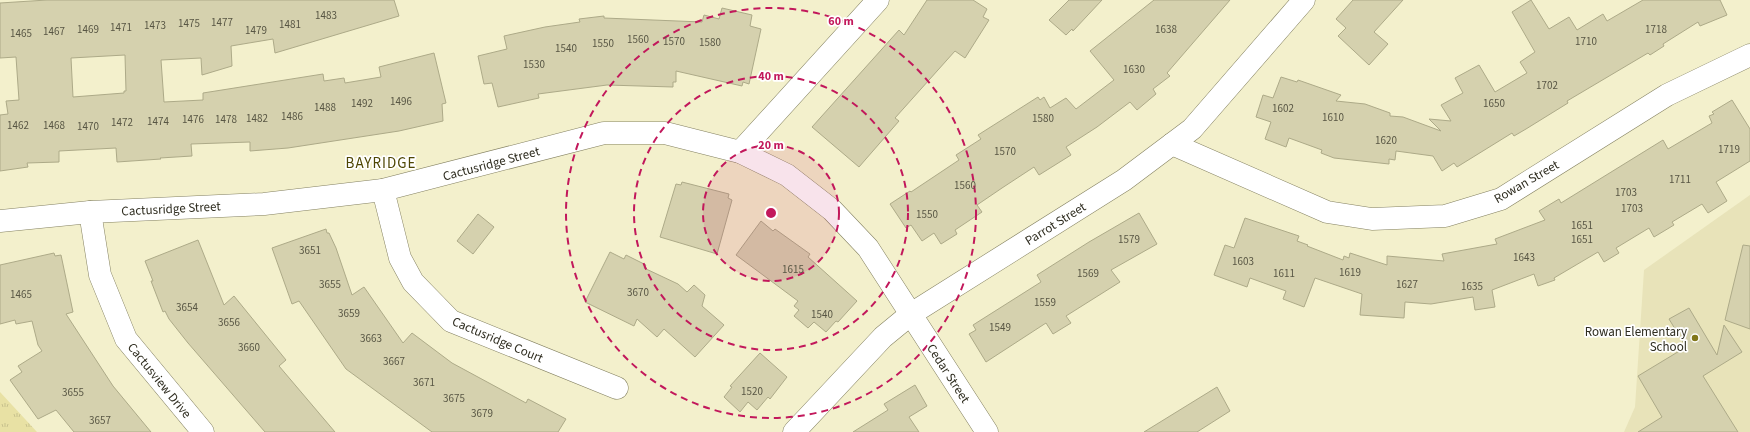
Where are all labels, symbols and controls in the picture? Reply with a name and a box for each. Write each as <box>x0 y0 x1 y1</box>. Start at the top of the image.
house number: 1483 <box>315 8 337 23</box>
text: 60 m <box>828 13 854 30</box>
house number: 1477 <box>211 15 233 30</box>
house number: 1475 <box>178 16 200 31</box>
house number: 1481 <box>279 17 301 32</box>
house number: 1473 <box>144 18 166 33</box>
house number: 1471 <box>110 20 132 35</box>
house number: 1469 <box>77 22 99 37</box>
house number: 1638 <box>1155 22 1177 37</box>
house number: 1718 <box>1645 22 1667 37</box>
house number: 1479 <box>245 23 267 38</box>
house number: 1467 <box>43 24 65 39</box>
house number: 1465 <box>10 26 32 41</box>
house number: 1560 <box>627 32 649 47</box>
house number: 1570 <box>663 34 685 49</box>
house number: 1710 <box>1575 34 1597 49</box>
house number: 1580 <box>699 35 721 50</box>
house number: 1550 <box>592 36 614 51</box>
house number: 1540 <box>555 41 577 56</box>
house number: 1530 <box>523 57 545 72</box>
house number: 1630 <box>1123 62 1145 77</box>
text: 40 m <box>758 68 784 85</box>
house number: 1702 <box>1536 78 1558 93</box>
house number: 1496 <box>390 94 412 109</box>
house number: 1492 <box>351 96 373 111</box>
house number: 1650 <box>1483 96 1505 111</box>
house number: 1488 <box>314 100 336 115</box>
house number: 1602 <box>1272 101 1294 116</box>
house number: 1486 <box>281 109 303 124</box>
house number: 1610 <box>1322 110 1344 125</box>
house number: 1482 <box>246 111 268 126</box>
house number: 1580 <box>1032 111 1054 126</box>
house number: 1476 <box>182 112 204 127</box>
house number: 1478 <box>215 112 237 127</box>
house number: 1474 <box>147 114 169 129</box>
house number: 1472 <box>111 115 133 130</box>
house number: 1462 <box>7 118 29 133</box>
house number: 1468 <box>43 118 65 133</box>
house number: 1470 <box>77 119 99 134</box>
house number: 1620 <box>1375 133 1397 148</box>
text: 20 m <box>758 137 784 154</box>
street label: Cactusridge Street <box>441 142 542 186</box>
house number: 1719 <box>1718 142 1740 157</box>
house number: 1570 <box>994 144 1016 159</box>
district label: BAYRIDGE <box>346 153 416 174</box>
street label: Rowan Street <box>1491 156 1563 208</box>
house number: 1711 <box>1669 172 1691 187</box>
house number: 1560 <box>954 178 976 193</box>
house number: 1703 <box>1615 185 1637 200</box>
street label: Cactusridge Street <box>121 197 222 221</box>
street label: Parrot Street <box>1022 198 1090 250</box>
house number: 1703 <box>1621 201 1643 216</box>
centre of rings <box>764 206 778 220</box>
house number: 1550 <box>916 207 938 222</box>
house number: 1651 <box>1571 218 1593 233</box>
house number: 1579 <box>1118 232 1140 247</box>
house number: 1651 <box>1571 232 1593 247</box>
house number: 3651 <box>299 243 321 258</box>
house number: 1643 <box>1513 250 1535 265</box>
house number: 1603 <box>1232 254 1254 269</box>
house number: 1615 <box>782 262 804 277</box>
house number: 1619 <box>1339 265 1361 280</box>
house number: 1569 <box>1077 266 1099 281</box>
house number: 1611 <box>1273 266 1295 281</box>
house number: 3655 <box>319 277 341 292</box>
house number: 1627 <box>1396 277 1418 292</box>
house number: 1635 <box>1461 279 1483 294</box>
house number: 3670 <box>627 285 649 300</box>
house number: 1465 <box>10 287 32 302</box>
house number: 1559 <box>1034 295 1056 310</box>
house number: 3654 <box>176 300 198 315</box>
house number: 3659 <box>338 306 360 321</box>
house number: 1540 <box>811 307 833 322</box>
street label: Cactusridge Court <box>449 313 547 367</box>
house number: 3656 <box>218 315 240 330</box>
house number: 1549 <box>989 320 1011 335</box>
place label: Rowan Elementary School <box>1585 323 1687 356</box>
house number: 3663 <box>360 331 382 346</box>
marker: Rowan Elementary School <box>1690 333 1700 343</box>
street label: Cactusview Drive <box>123 339 195 422</box>
house number: 3660 <box>238 340 260 355</box>
street label: Cedar Street <box>922 340 974 407</box>
house number: 3667 <box>383 354 405 369</box>
house number: 3671 <box>413 375 435 390</box>
house number: 1520 <box>741 384 763 399</box>
house number: 3655 <box>62 385 84 400</box>
house number: 3675 <box>443 391 465 406</box>
house number: 3679 <box>471 406 493 421</box>
house number: 3657 <box>89 413 111 428</box>

